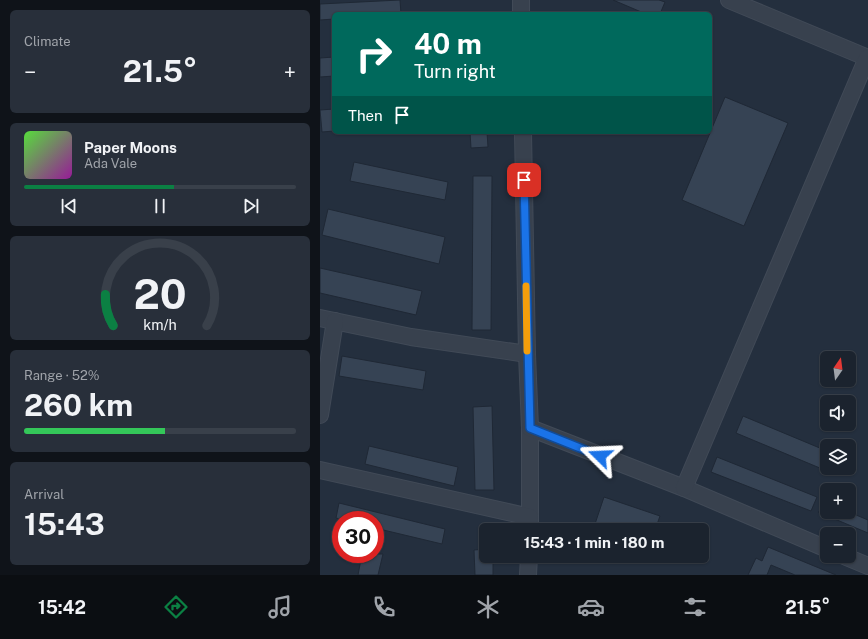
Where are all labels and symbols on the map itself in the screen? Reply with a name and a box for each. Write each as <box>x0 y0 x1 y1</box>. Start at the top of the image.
pin <box>507 163 541 197</box>
north arrow <box>820 351 856 387</box>
position arrow <box>579 435 621 477</box>
speed limit sign: 30 <box>332 511 384 563</box>

